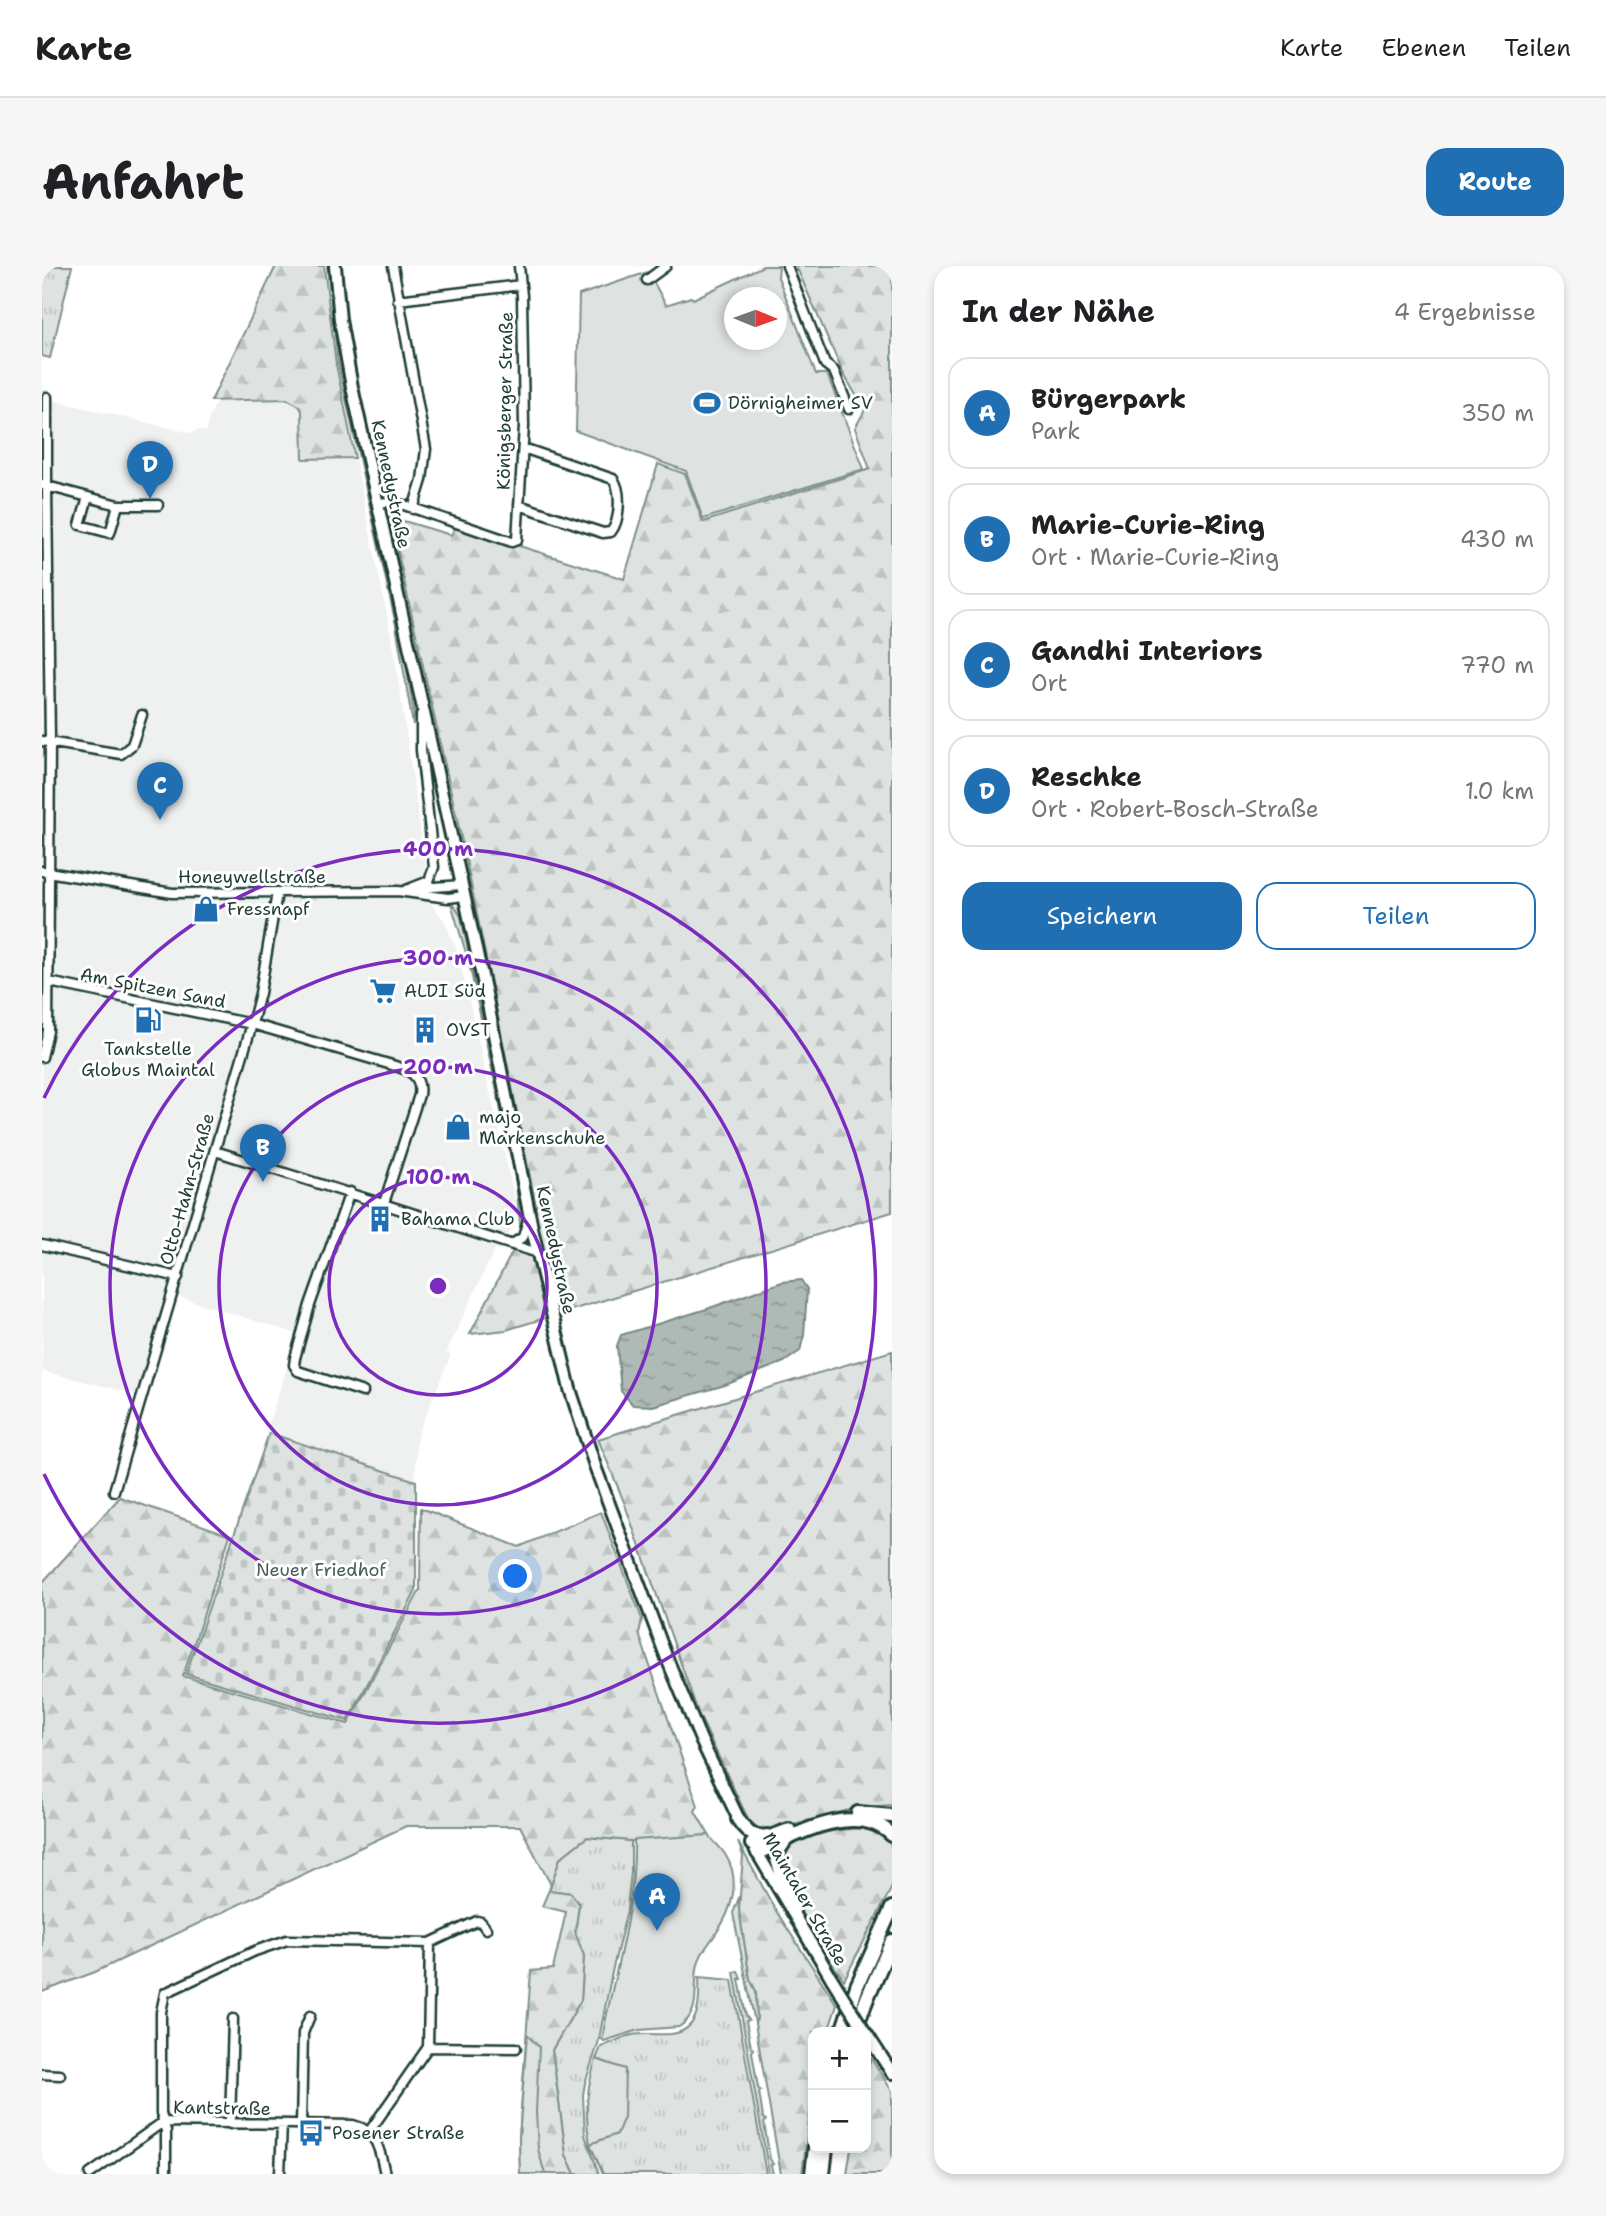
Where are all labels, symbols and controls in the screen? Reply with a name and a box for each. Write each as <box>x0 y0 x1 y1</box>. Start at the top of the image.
text: Karte <box>35 26 132 71</box>
text: Karte <box>1280 32 1343 64</box>
text: Ebenen <box>1381 32 1466 64</box>
text: Teilen <box>1504 32 1571 64</box>
button: Route <box>1426 148 1564 216</box>
text: Anfahrt <box>42 149 244 215</box>
north arrow <box>724 287 787 350</box>
text: In der Nähe <box>962 291 1155 332</box>
text: 4 Ergebnisse <box>1394 297 1536 327</box>
street label: Königsberger Straße <box>491 312 519 490</box>
text: Bürgerpark <box>1031 381 1186 416</box>
sports icon: Dörnigheimer SV <box>692 388 722 418</box>
place label: Dörnigheimer SV <box>728 391 873 415</box>
text: A <box>978 398 996 428</box>
text: 350 m <box>1461 398 1534 428</box>
text: Park <box>1031 416 1080 446</box>
street label: Kennedystraße <box>366 417 416 551</box>
pin: D <box>127 441 173 499</box>
text: Marie-Curie-Ring <box>1031 507 1265 542</box>
text: B <box>980 524 994 554</box>
text: 430 m <box>1460 524 1534 554</box>
text: Ort · Marie-Curie-Ring <box>1031 542 1279 572</box>
text: Gandhi Interiors <box>1031 633 1263 668</box>
text: C <box>980 650 994 680</box>
text: 770 m <box>1460 650 1534 680</box>
text: Ort <box>1031 668 1068 698</box>
text: Reschke <box>1031 759 1142 794</box>
pin: C <box>137 762 183 820</box>
text: D <box>979 776 995 806</box>
text: 1.0 km <box>1465 776 1534 806</box>
text: Ort · Robert-Bosch-Straße <box>1031 794 1319 824</box>
text: 400 m <box>403 835 473 863</box>
street label: Honeywellstraße <box>178 865 326 889</box>
button: Speichern <box>962 882 1242 950</box>
button: Teilen <box>1256 882 1536 950</box>
shop icon: Fressnapf <box>191 894 221 924</box>
place label: Fressnapf <box>227 897 310 921</box>
text: 300 m <box>403 944 473 972</box>
street label: Am Spitzen Sand <box>78 962 228 1014</box>
supermarket icon: ALDI Süd <box>368 976 398 1006</box>
place label: ALDI Süd <box>404 979 486 1003</box>
fuel station icon: Tankstelle Globus Maintal <box>133 1005 163 1035</box>
building icon: OVST <box>410 1015 440 1045</box>
place label: OVST <box>446 1018 491 1042</box>
place label: Tankstelle Globus Maintal <box>81 1037 215 1082</box>
text: 200 m <box>403 1053 473 1081</box>
place label: majo Markenschuhe <box>479 1105 605 1150</box>
street label: Otto-Hahn-Straße <box>154 1110 220 1268</box>
shop icon: majo Markenschuhe <box>443 1112 473 1142</box>
pin: B <box>240 1124 286 1182</box>
text: 100 m <box>406 1163 470 1191</box>
street label: Kennedystraße <box>531 1183 581 1317</box>
building icon: Bahama Club <box>365 1204 395 1234</box>
place label: Bahama Club <box>401 1207 515 1231</box>
centre of rings <box>426 1274 450 1298</box>
park label: Neuer Friedhof <box>256 1558 386 1582</box>
your location <box>498 1559 532 1593</box>
street label: Maintaler Straße <box>757 1828 853 1970</box>
pin: A <box>634 1873 680 1931</box>
map controls <box>808 2027 871 2153</box>
button: + <box>808 2027 871 2090</box>
button: − <box>808 2090 871 2153</box>
street label: Kantstraße <box>173 2095 271 2121</box>
bus stop icon: Posener Straße <box>296 2118 326 2148</box>
place label: Posener Straße <box>332 2121 465 2145</box>

